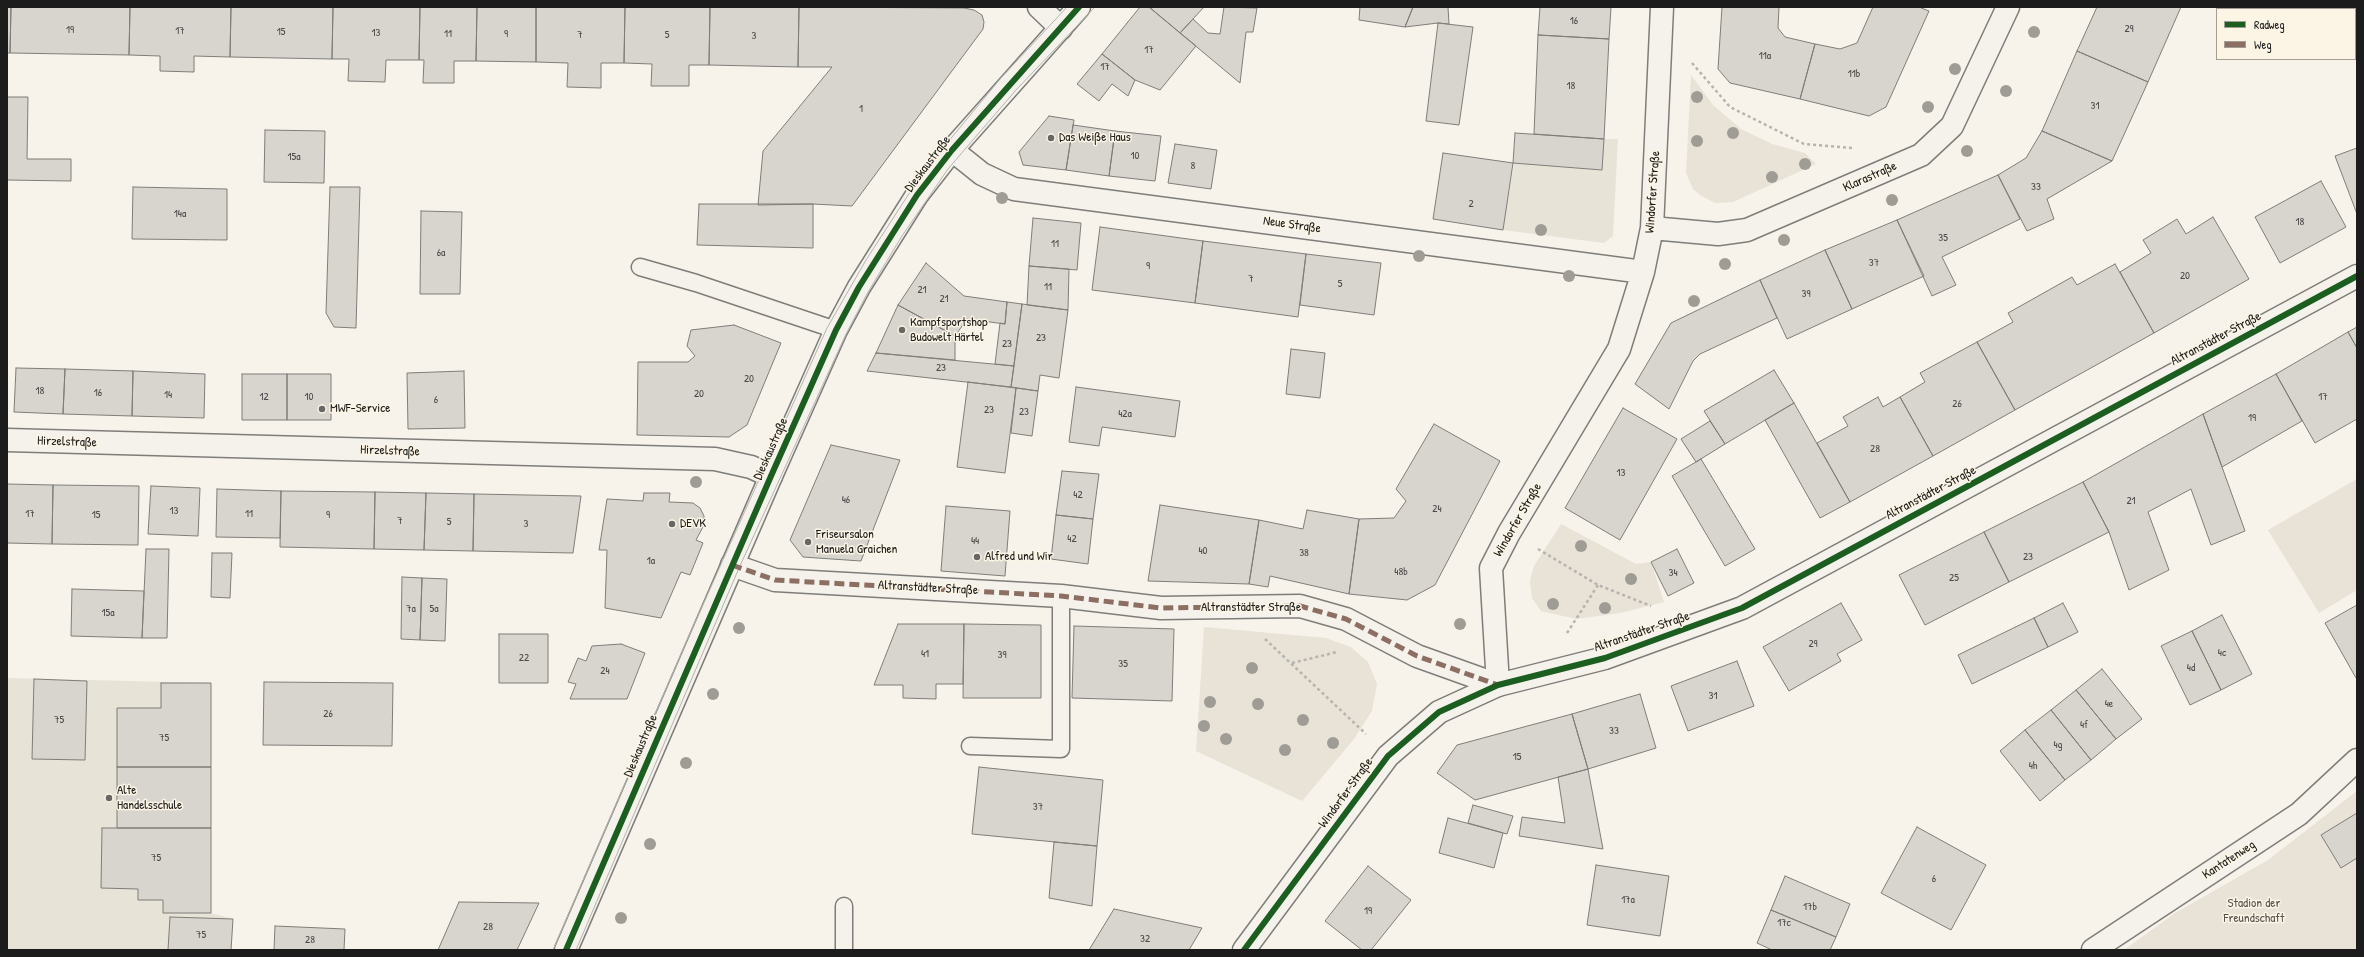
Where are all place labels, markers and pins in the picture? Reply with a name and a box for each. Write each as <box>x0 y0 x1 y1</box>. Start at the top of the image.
place label: Das Weiße Haus <box>1059 130 1131 146</box>
marker: Das Weiße Haus <box>1046 133 1056 143</box>
place label: Kampfsportshop Budowelt Härtel <box>910 315 988 346</box>
marker: Kampfsportshop Budowelt Härtel <box>897 325 907 335</box>
place label: MWF-Service <box>330 401 390 417</box>
marker: MWF-Service <box>317 404 327 414</box>
place label: DEVK <box>680 516 706 532</box>
marker: DEVK <box>667 519 677 529</box>
place label: Friseursalon Manuela Graichen <box>816 527 897 558</box>
marker: Friseursalon Manuela Graichen <box>803 537 813 547</box>
place label: Alfred und Wir <box>985 549 1053 565</box>
marker: Alfred und Wir <box>972 552 982 562</box>
place label: Alte Handelsschule <box>117 783 182 814</box>
marker: Alte Handelsschule <box>104 793 114 803</box>

